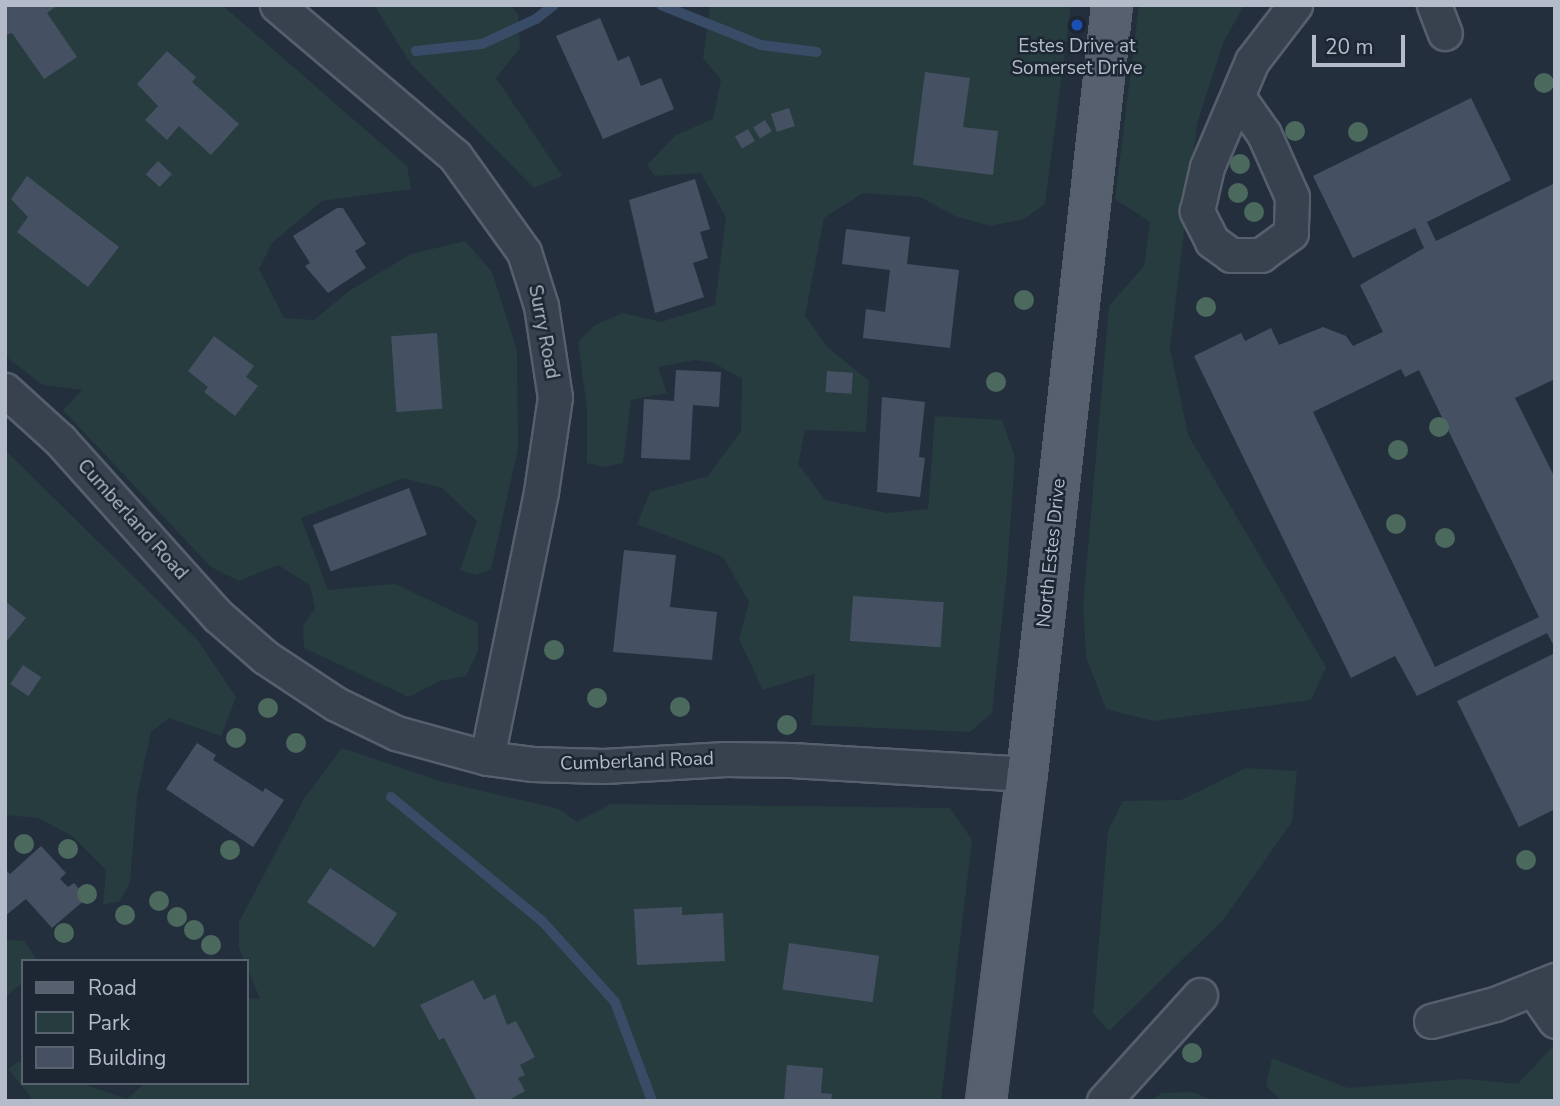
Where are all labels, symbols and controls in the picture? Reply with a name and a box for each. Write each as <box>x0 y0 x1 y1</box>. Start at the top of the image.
marker: Estes Drive at Somerset Drive <box>1069 17 1085 33</box>
scale bar <box>1315 21 1408 65</box>
text: 20 m <box>1325 33 1374 61</box>
place label: Estes Drive at Somerset Drive <box>1011 36 1143 80</box>
street label: Surry Road <box>523 283 563 381</box>
street label: Cumberland Road <box>72 455 192 585</box>
street label: North Estes Drive <box>1033 477 1071 629</box>
street label: Cumberland Road <box>560 748 714 776</box>
legend <box>21 959 248 1085</box>
text: Road <box>88 974 137 1002</box>
text: Park <box>88 1009 130 1037</box>
text: Building <box>88 1044 166 1072</box>

